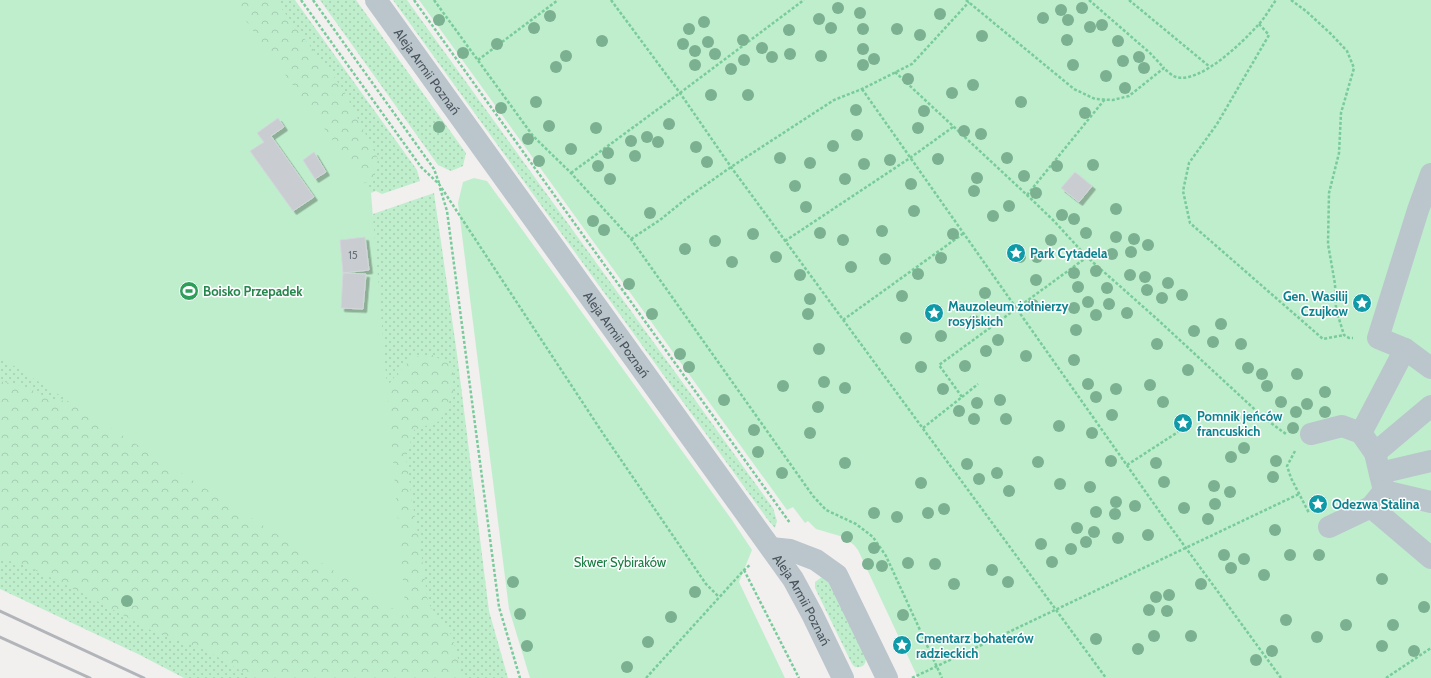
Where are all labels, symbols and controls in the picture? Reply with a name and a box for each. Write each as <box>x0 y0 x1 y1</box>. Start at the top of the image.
street label: Aleja Armii Poznań <box>391 25 464 118</box>
place icon: Park Cytadela <box>1005 242 1027 264</box>
place label: Park Cytadela <box>1030 245 1108 261</box>
house number: 15 <box>348 248 358 262</box>
sports icon: Boisko Przepadek <box>178 280 200 302</box>
place label: Boisko Przepadek <box>203 283 303 299</box>
street label: Aleja Armii Poznań <box>580 288 653 381</box>
place label: Gen. Wasilij Czujkow <box>1283 288 1349 319</box>
place icon: Gen. Wasilij Czujkow <box>1351 292 1373 314</box>
place label: Mauzoleum żołnierzy rosyjskich <box>948 298 1069 329</box>
place icon: Mauzoleum żołnierzy rosyjskich <box>923 302 945 324</box>
place label: Pomnik jeńców francuskich <box>1197 408 1283 439</box>
place icon: Pomnik jeńców francuskich <box>1172 412 1194 434</box>
place icon: Odezwa Stalina <box>1307 493 1329 515</box>
place label: Odezwa Stalina <box>1332 496 1420 512</box>
street label: Aleja Armii Poznań <box>770 551 834 648</box>
park label: Skwer Sybiraków <box>574 554 667 570</box>
place label: Cmentarz bohaterów radzieckich <box>916 630 1034 661</box>
place icon: Cmentarz bohaterów radzieckich <box>891 634 913 656</box>

